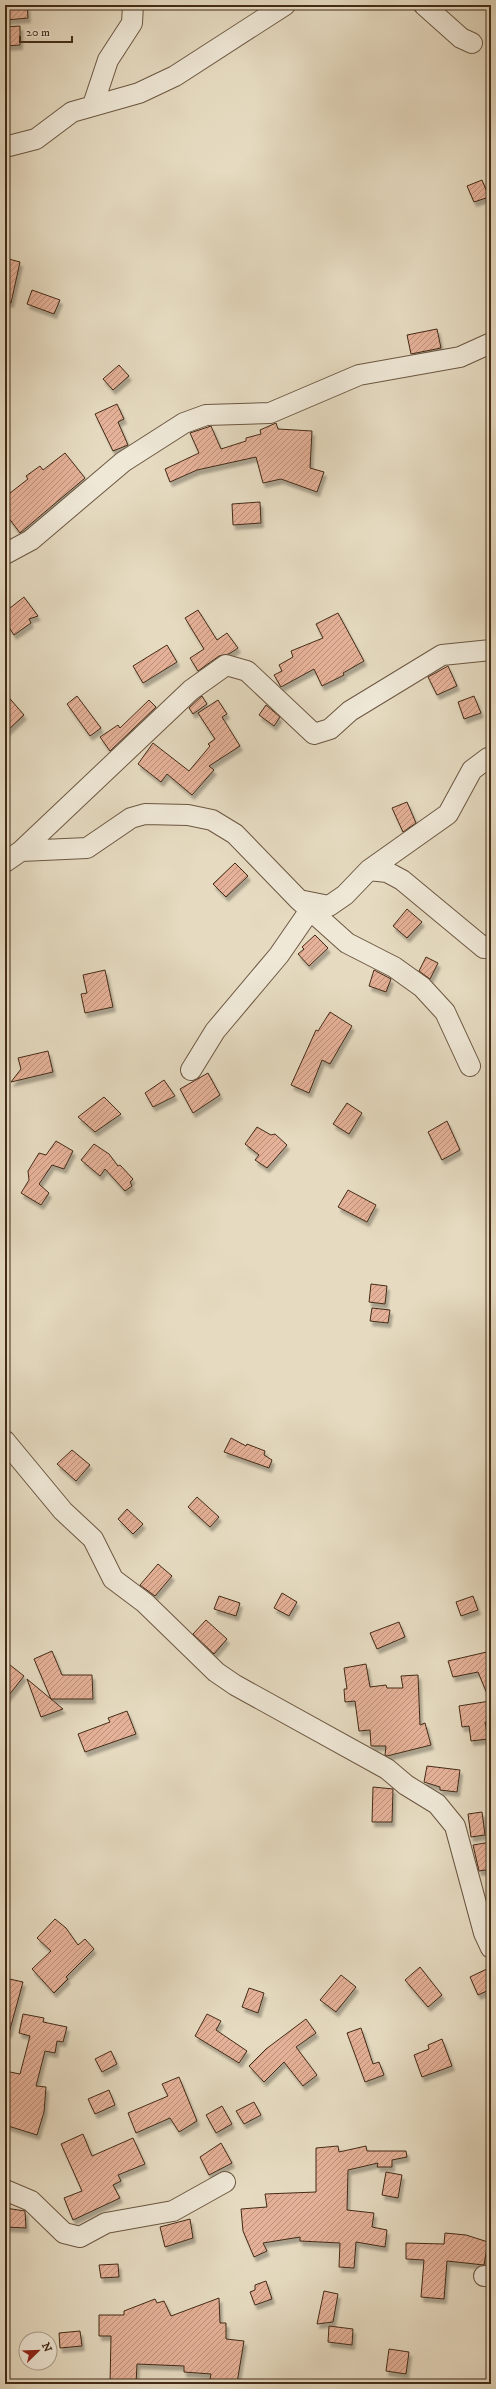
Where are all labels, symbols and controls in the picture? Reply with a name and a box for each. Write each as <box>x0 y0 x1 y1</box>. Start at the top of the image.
scale bar <box>20 18 72 44</box>
text: 20 m <box>26 25 50 40</box>
north arrow <box>18 2331 58 2371</box>
text: N <box>38 2341 54 2354</box>

